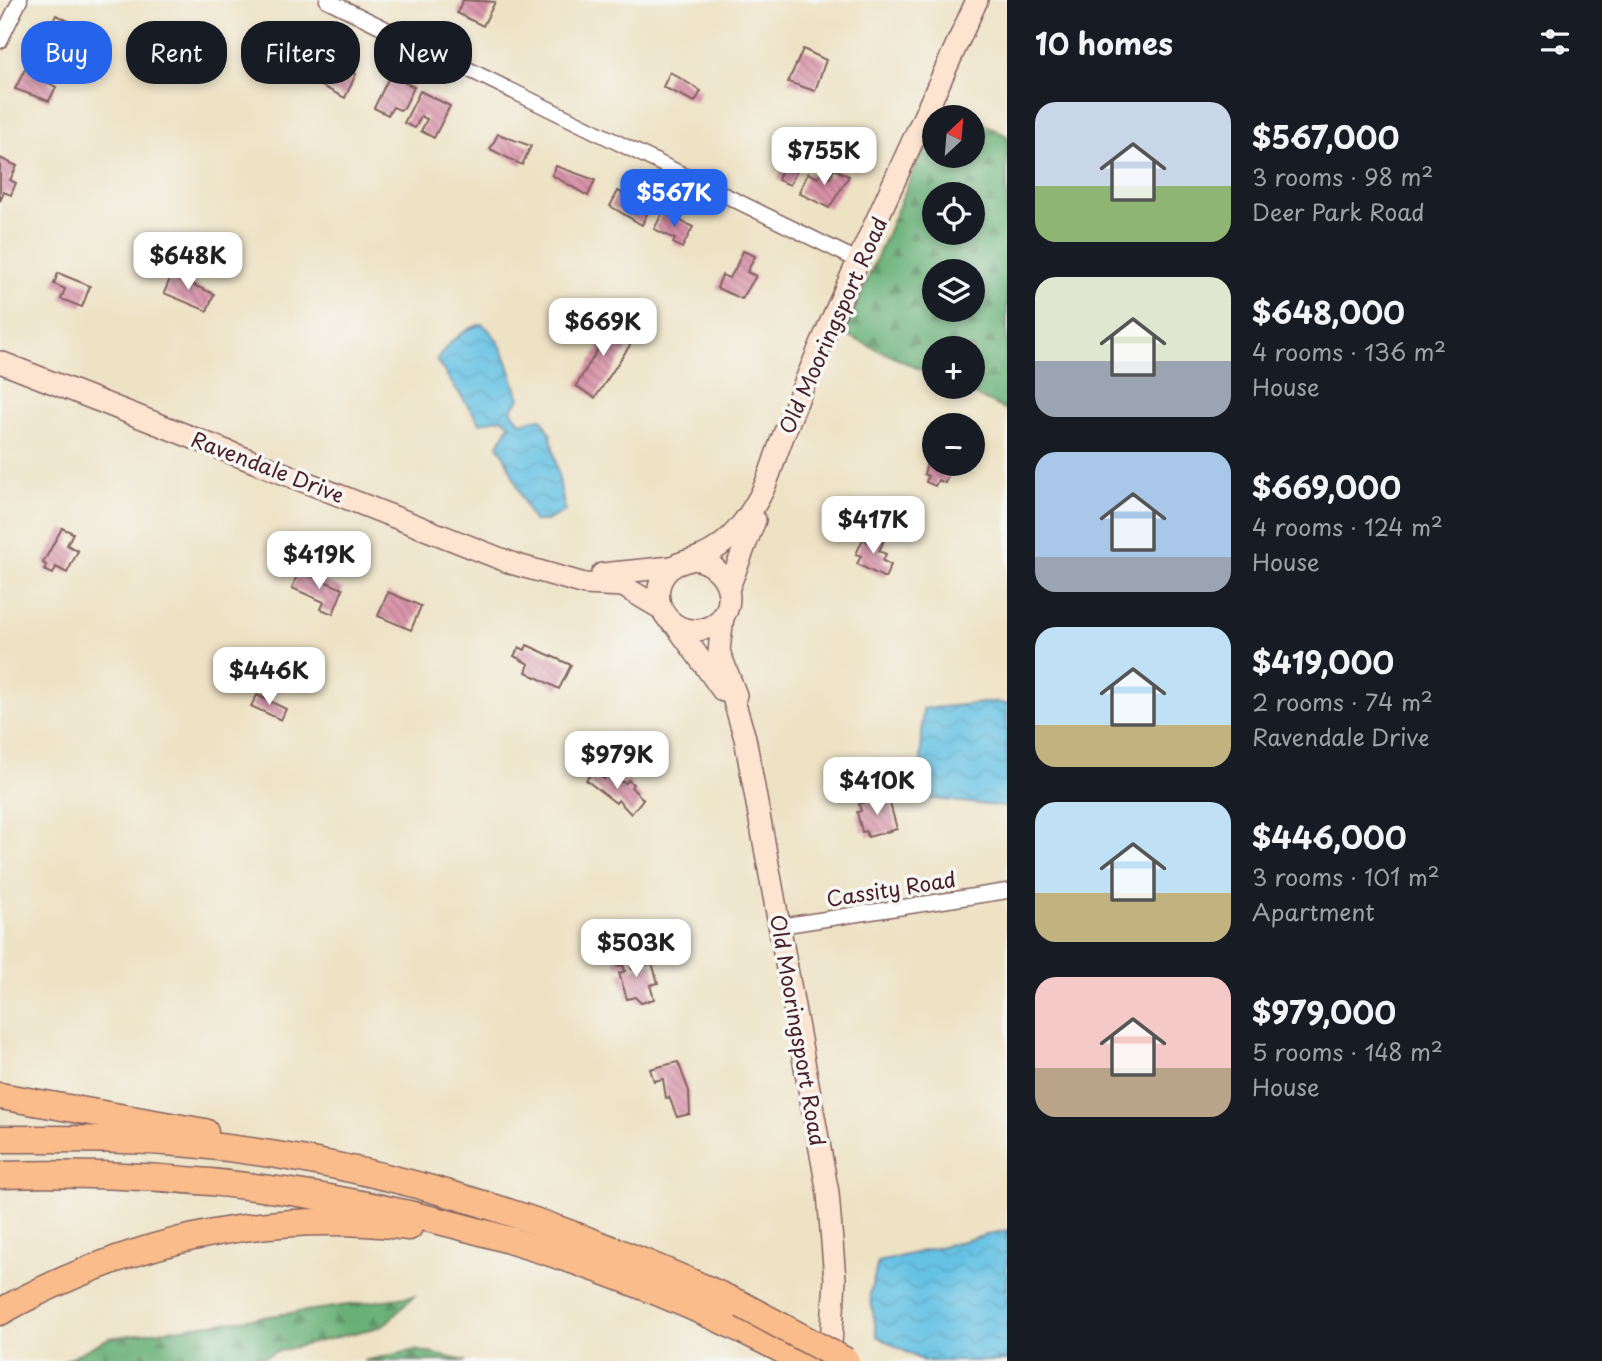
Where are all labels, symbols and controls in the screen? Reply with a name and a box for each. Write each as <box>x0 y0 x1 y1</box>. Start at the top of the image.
text: 10 homes <box>1035 20 1173 65</box>
chip: Buy <box>21 21 112 84</box>
chip: Rent <box>126 21 227 84</box>
chip: Filters <box>241 21 360 84</box>
chip: New <box>374 21 472 84</box>
icon: filters <box>1536 23 1574 61</box>
north arrow <box>922 105 985 168</box>
map controls <box>922 105 985 476</box>
text: $567,000 <box>1252 114 1399 159</box>
pin: $755K <box>775 128 873 187</box>
icon: home <box>1091 130 1175 214</box>
text: $755K <box>788 132 860 167</box>
text: 3 rooms · 98 m² <box>1252 159 1433 194</box>
pin: $567K <box>625 170 723 229</box>
text: $567K <box>636 174 712 209</box>
button: locate <box>922 182 985 245</box>
text: Deer Park Road <box>1252 194 1425 229</box>
street label: Old Mooringsport Road <box>770 211 894 439</box>
pin: $648K <box>139 232 237 292</box>
text: $648K <box>149 237 227 272</box>
button: layers <box>922 259 985 322</box>
text: $648,000 <box>1252 289 1405 334</box>
pin: $669K <box>554 298 652 358</box>
text: $669K <box>565 303 641 338</box>
icon: home <box>1091 305 1175 389</box>
text: 4 rooms · 136 m² <box>1252 334 1446 369</box>
button: + <box>922 336 985 399</box>
text: House <box>1252 369 1319 404</box>
button: − <box>922 413 985 476</box>
street label: Ravendale Drive <box>187 422 349 510</box>
text: $669,000 <box>1252 464 1401 509</box>
icon: home <box>1091 480 1175 564</box>
pin: $417K <box>824 496 922 556</box>
text: $417K <box>838 501 908 536</box>
text: 4 rooms · 124 m² <box>1252 509 1443 544</box>
pin: $419K <box>270 532 368 591</box>
text: $419K <box>283 536 355 571</box>
text: House <box>1252 544 1319 579</box>
text: $419,000 <box>1252 639 1394 684</box>
pin: $446K <box>220 648 318 707</box>
text: $446K <box>229 652 309 687</box>
icon: home <box>1091 655 1175 739</box>
text: 2 rooms · 74 m² <box>1252 684 1433 719</box>
text: Ravendale Drive <box>1252 719 1429 754</box>
pin: $979K <box>568 732 666 791</box>
text: $979K <box>581 736 653 771</box>
pin: $410K <box>828 758 926 817</box>
text: $410K <box>839 762 915 797</box>
text: $446,000 <box>1252 814 1407 859</box>
icon: home <box>1091 830 1175 914</box>
text: 3 rooms · 101 m² <box>1252 859 1440 894</box>
street label: Cassity Road <box>824 862 958 914</box>
text: Apartment <box>1252 894 1375 929</box>
street label: Old Mooringsport Road <box>763 912 835 1148</box>
pin: $503K <box>587 920 685 979</box>
text: $503K <box>597 924 675 959</box>
text: $979,000 <box>1252 989 1396 1034</box>
icon: home <box>1091 1005 1175 1089</box>
text: 5 rooms · 148 m² <box>1252 1034 1443 1069</box>
text: House <box>1252 1069 1319 1104</box>

